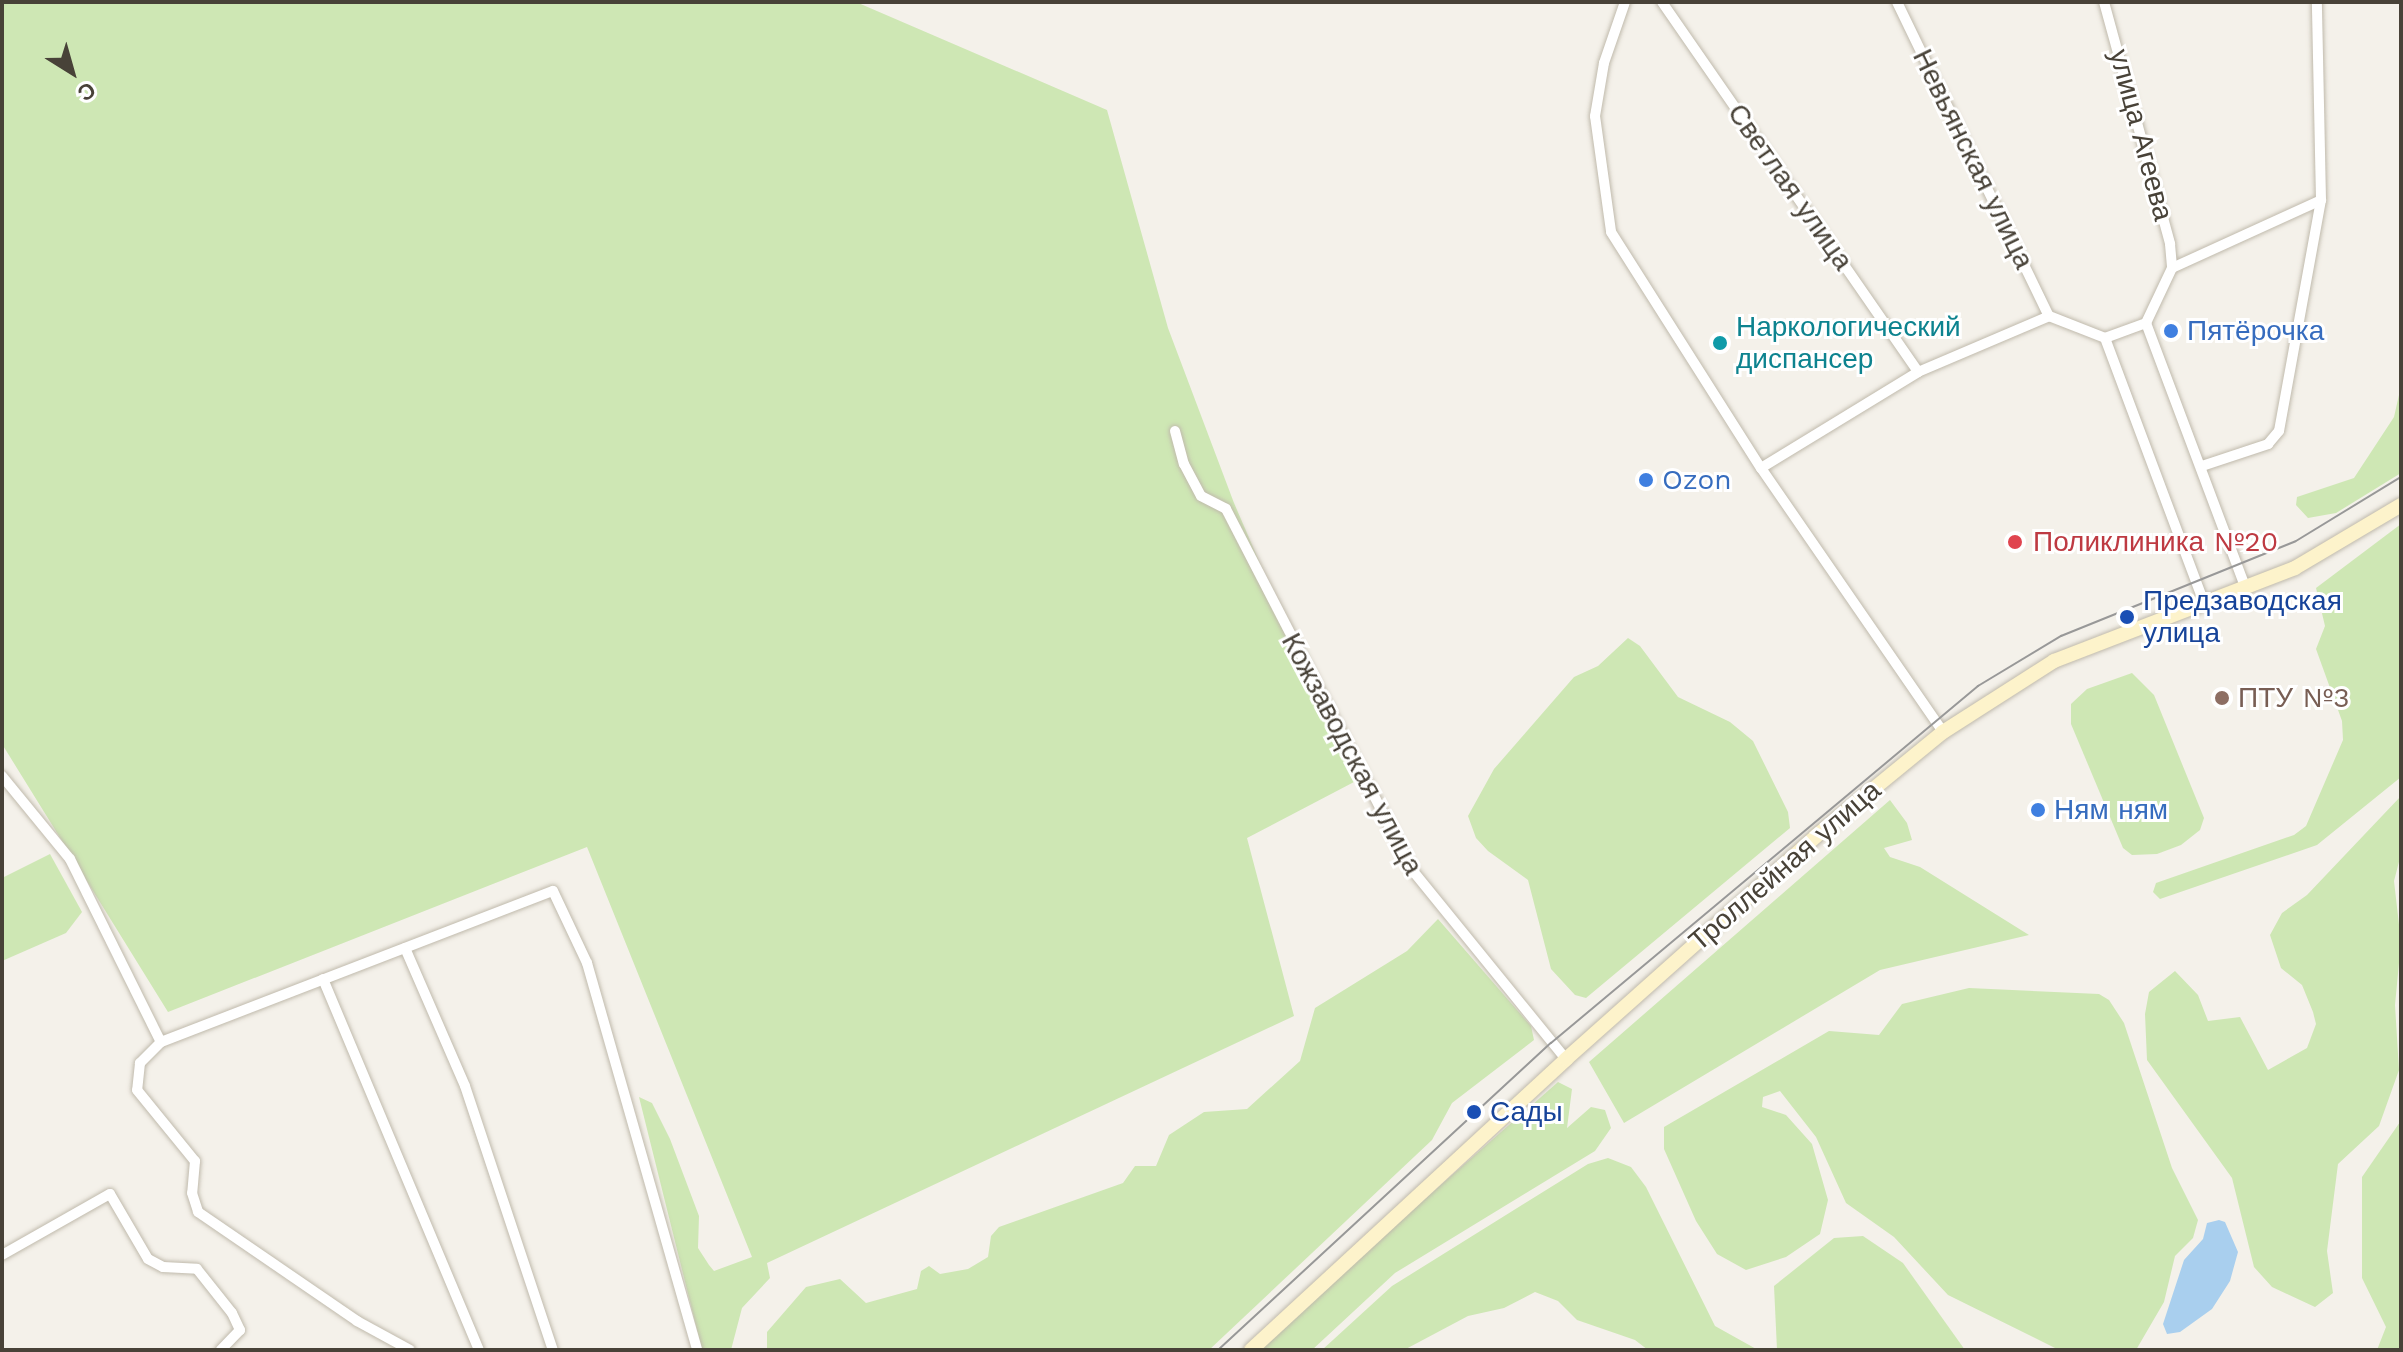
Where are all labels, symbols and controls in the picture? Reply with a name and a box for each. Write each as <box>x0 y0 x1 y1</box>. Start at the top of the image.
north arrow <box>32 32 112 112</box>
street label: Невьянская улица <box>1905 44 2041 274</box>
street label: улица Агеева <box>2102 46 2180 224</box>
text: С <box>73 77 101 106</box>
street label: Светлая улица <box>1720 97 1860 277</box>
place label: Наркологический диспансер <box>1736 310 1961 376</box>
place label: Пятёрочка <box>2187 314 2324 348</box>
marker: Пятёрочка <box>2162 322 2180 340</box>
marker: Наркологический диспансер <box>1711 334 1729 352</box>
place label: Ozon <box>1662 463 1732 497</box>
marker: Ozon <box>1637 471 1655 489</box>
place label: Поликлиника №20 <box>2033 525 2278 559</box>
marker: Поликлиника №20 <box>2004 531 2026 553</box>
place label: Предзаводская улица <box>2143 584 2342 650</box>
marker: Предзаводская улица <box>2118 608 2136 626</box>
street label: Кожзаводская улица <box>1274 627 1430 881</box>
place label: ПТУ №3 <box>2238 681 2350 715</box>
marker: ПТУ №3 <box>2213 689 2231 707</box>
street label: Троллейная улица <box>1682 774 1888 958</box>
place label: Ням ням <box>2054 793 2168 827</box>
marker: Ням ням <box>2029 801 2047 819</box>
place label: Сады <box>1490 1095 1563 1129</box>
marker: Сады <box>1465 1103 1483 1121</box>

